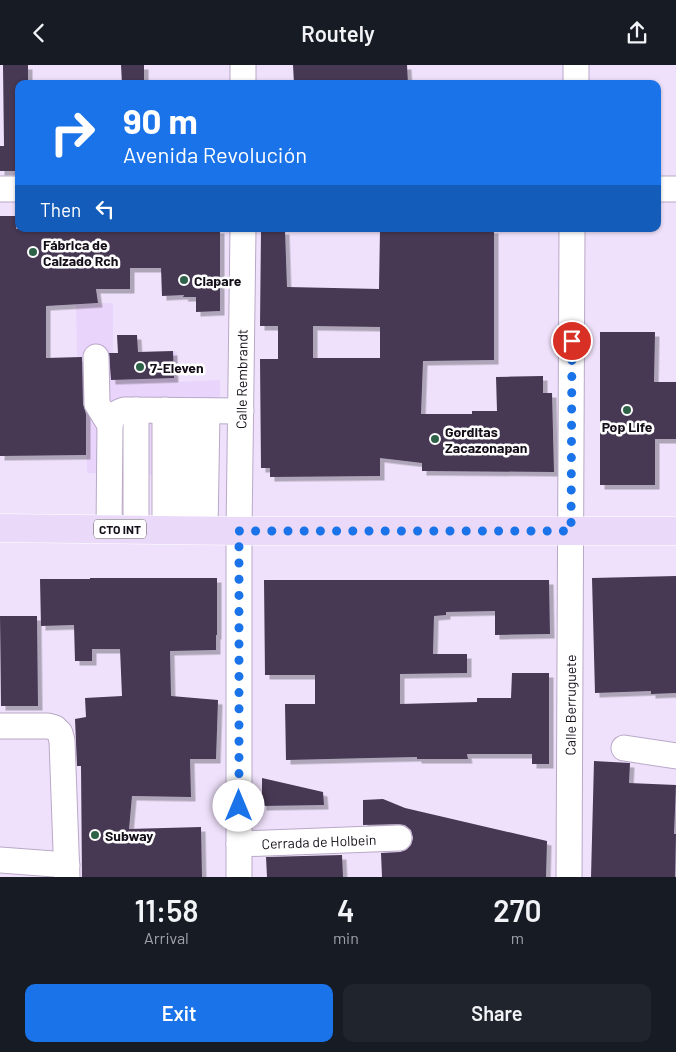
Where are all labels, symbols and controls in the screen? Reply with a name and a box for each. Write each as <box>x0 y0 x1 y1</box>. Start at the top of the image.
icon: back <box>25 19 53 47</box>
icon: share <box>623 19 651 47</box>
text: Routely <box>301 20 375 46</box>
text: 90 m <box>123 99 198 141</box>
icon: right <box>40 100 105 165</box>
text: Avenida Revolución <box>123 141 307 167</box>
icon: left <box>91 195 119 223</box>
text: Then <box>40 198 81 221</box>
place label: Fábrica de Calzado Rch <box>43 236 118 269</box>
marker: Fábrica de Calzado Rch <box>27 246 39 258</box>
place label: Clapare <box>194 272 242 289</box>
marker: Clapare <box>178 274 190 286</box>
pin <box>551 320 593 362</box>
icon: arrive <box>558 327 586 355</box>
street label: Calle Rembrandt <box>232 329 250 429</box>
place label: 7-Eleven <box>150 359 204 376</box>
marker: 7-Eleven <box>134 361 146 373</box>
marker: Pop Life <box>621 404 633 416</box>
place label: Pop Life <box>602 418 653 435</box>
place label: Gorditas Zacazonapan <box>445 423 527 456</box>
marker: Gorditas Zacazonapan <box>429 433 441 445</box>
road number: CTO INT <box>94 519 146 539</box>
street label: Calle Berruguete <box>561 654 579 756</box>
position arrow <box>212 779 264 831</box>
place label: Subway <box>105 827 153 844</box>
marker: Subway <box>89 829 101 841</box>
street label: Cerrada de Holbein <box>261 830 377 852</box>
text: 11:58 <box>134 892 198 928</box>
text: 4 <box>337 892 355 928</box>
text: 270 <box>493 892 542 928</box>
text: Arrival <box>144 928 189 947</box>
text: min <box>333 928 359 947</box>
text: m <box>511 928 524 947</box>
button: Exit <box>25 984 333 1042</box>
button: Share <box>343 984 651 1042</box>

